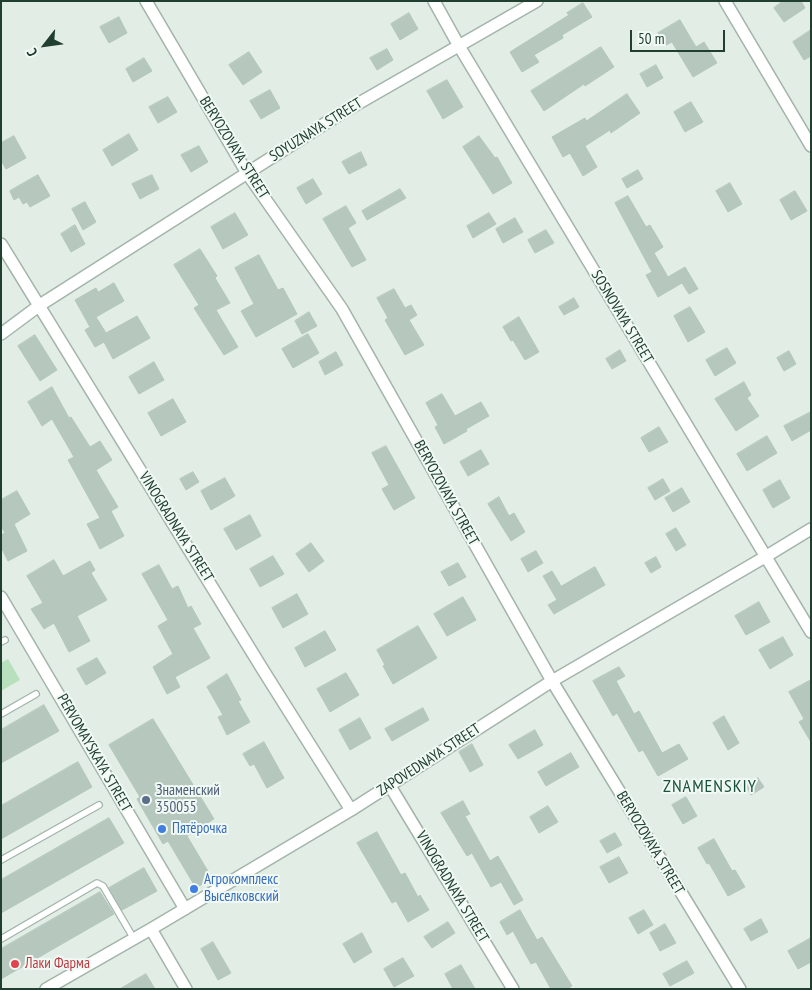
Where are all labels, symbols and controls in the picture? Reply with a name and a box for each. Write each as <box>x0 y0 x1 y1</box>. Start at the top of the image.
north arrow <box>20 20 70 70</box>
scale bar <box>632 20 727 52</box>
text: 50 m <box>638 29 664 48</box>
text: С <box>23 45 41 60</box>
street label: BERYOZOVAYA STREET <box>195 94 273 202</box>
street label: SOYUZNAYA STREET <box>266 94 366 166</box>
street label: SOSNOVAYA STREET <box>587 267 657 367</box>
street label: BERYOZOVAYA STREET <box>410 437 482 549</box>
street label: VINOGRADNAYA STREET <box>135 469 217 585</box>
street label: PERVOMAYSKAYA STREET <box>53 691 135 815</box>
street label: ZAPOVEDNAYA STREET <box>374 720 484 800</box>
district label: ZNAMENSKIY <box>662 776 758 798</box>
place label: Знаменский 350055 <box>156 782 220 817</box>
street label: BERYOZOVAYA STREET <box>612 788 688 898</box>
marker: Знаменский 350055 <box>140 794 152 806</box>
place label: Пятёрочка <box>172 820 227 838</box>
marker: Пятёрочка <box>156 823 168 835</box>
street label: VINOGRADNAYA STREET <box>412 828 492 946</box>
place label: Агрокомплекс Выселковский <box>204 871 279 906</box>
marker: Агрокомплекс Выселковский <box>188 883 200 895</box>
place label: Лаки Фарма <box>25 955 90 973</box>
marker: Лаки Фарма <box>9 958 21 970</box>

